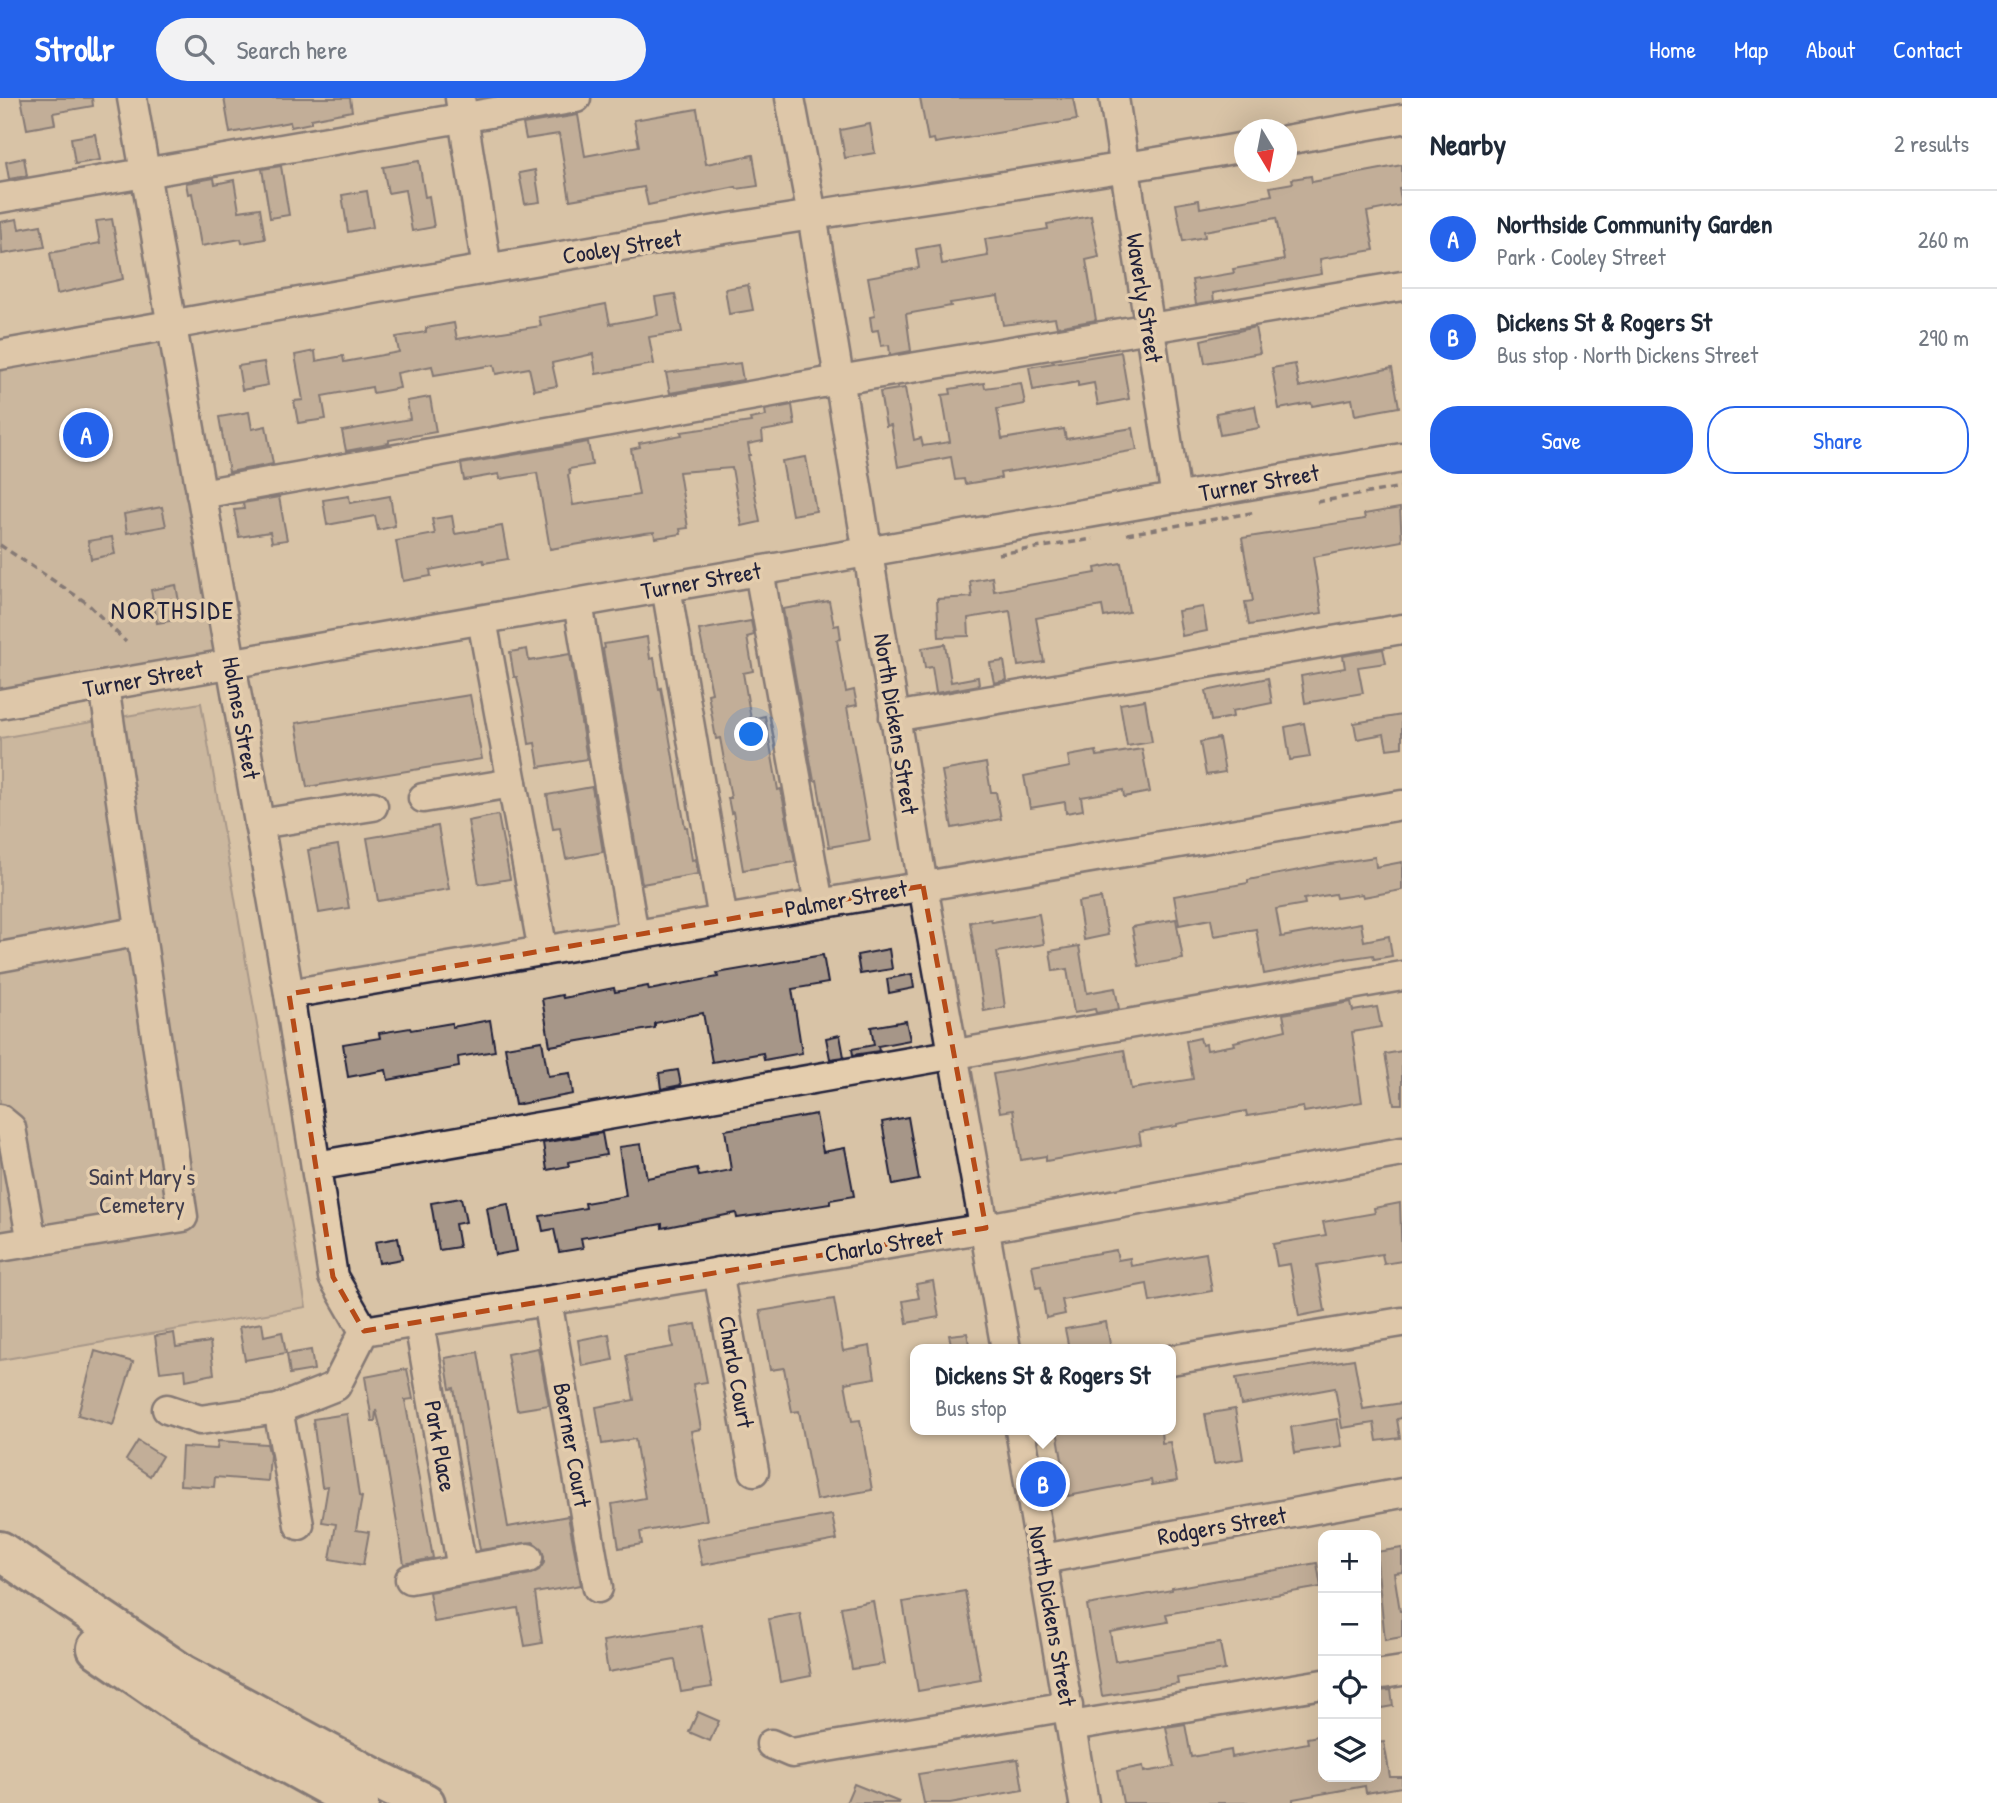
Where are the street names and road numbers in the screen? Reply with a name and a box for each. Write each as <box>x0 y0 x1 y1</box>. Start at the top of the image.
street label: Cooley Street <box>560 221 684 271</box>
street label: Waverly Street <box>1119 231 1171 366</box>
street label: Turner Street <box>1196 456 1322 508</box>
street label: Turner Street <box>638 554 764 606</box>
street label: North Dickens Street <box>867 631 927 817</box>
street label: Turner Street <box>80 652 206 704</box>
street label: Holmes Street <box>215 654 269 782</box>
street label: Palmer Street <box>782 871 910 925</box>
street label: Charlo Street <box>822 1219 946 1269</box>
street label: Charlo Court <box>711 1313 763 1431</box>
street label: Boerner Court <box>546 1380 600 1510</box>
street label: Park Place <box>417 1398 465 1494</box>
street label: Rodgers Street <box>1155 1498 1289 1552</box>
street label: North Dickens Street <box>1021 1523 1085 1709</box>

